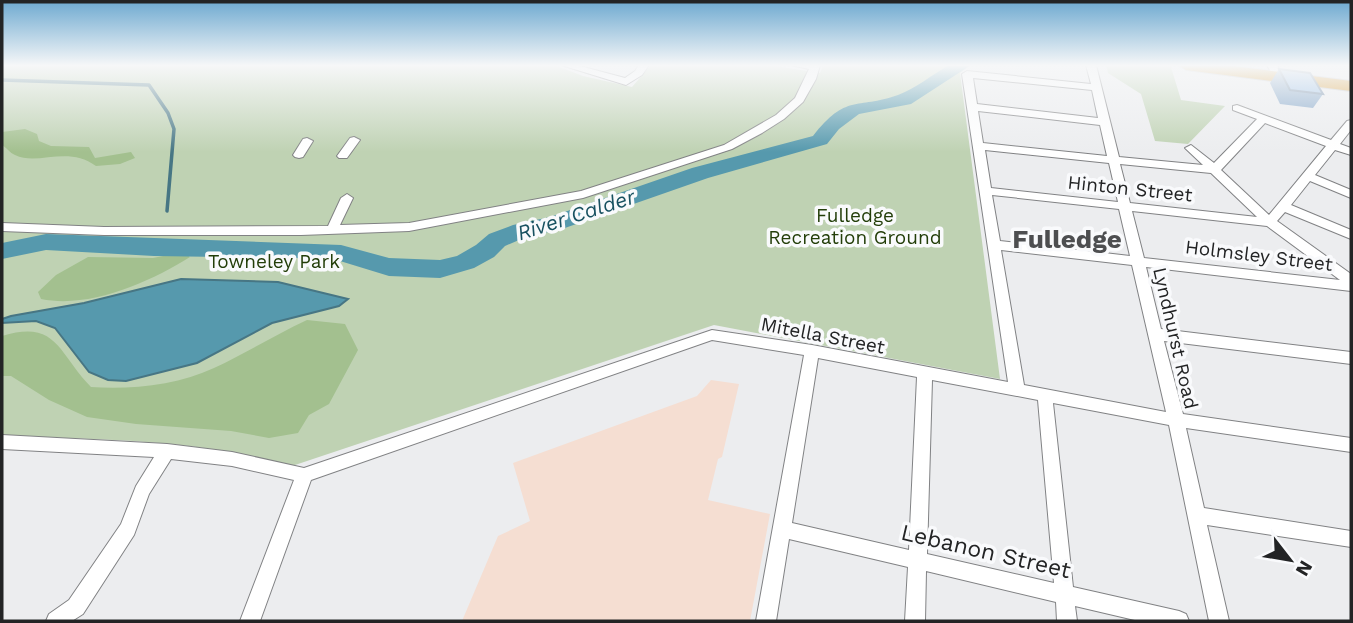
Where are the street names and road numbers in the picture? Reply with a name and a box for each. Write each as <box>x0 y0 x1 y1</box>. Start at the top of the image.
street label: Hinton Street <box>1066 171 1194 206</box>
street label: Holmsley Street <box>1184 235 1334 276</box>
street label: Lyndhurst Road <box>1148 265 1203 411</box>
street label: Mitella Street <box>759 312 887 359</box>
street label: Lebanon Street <box>898 519 1074 584</box>

